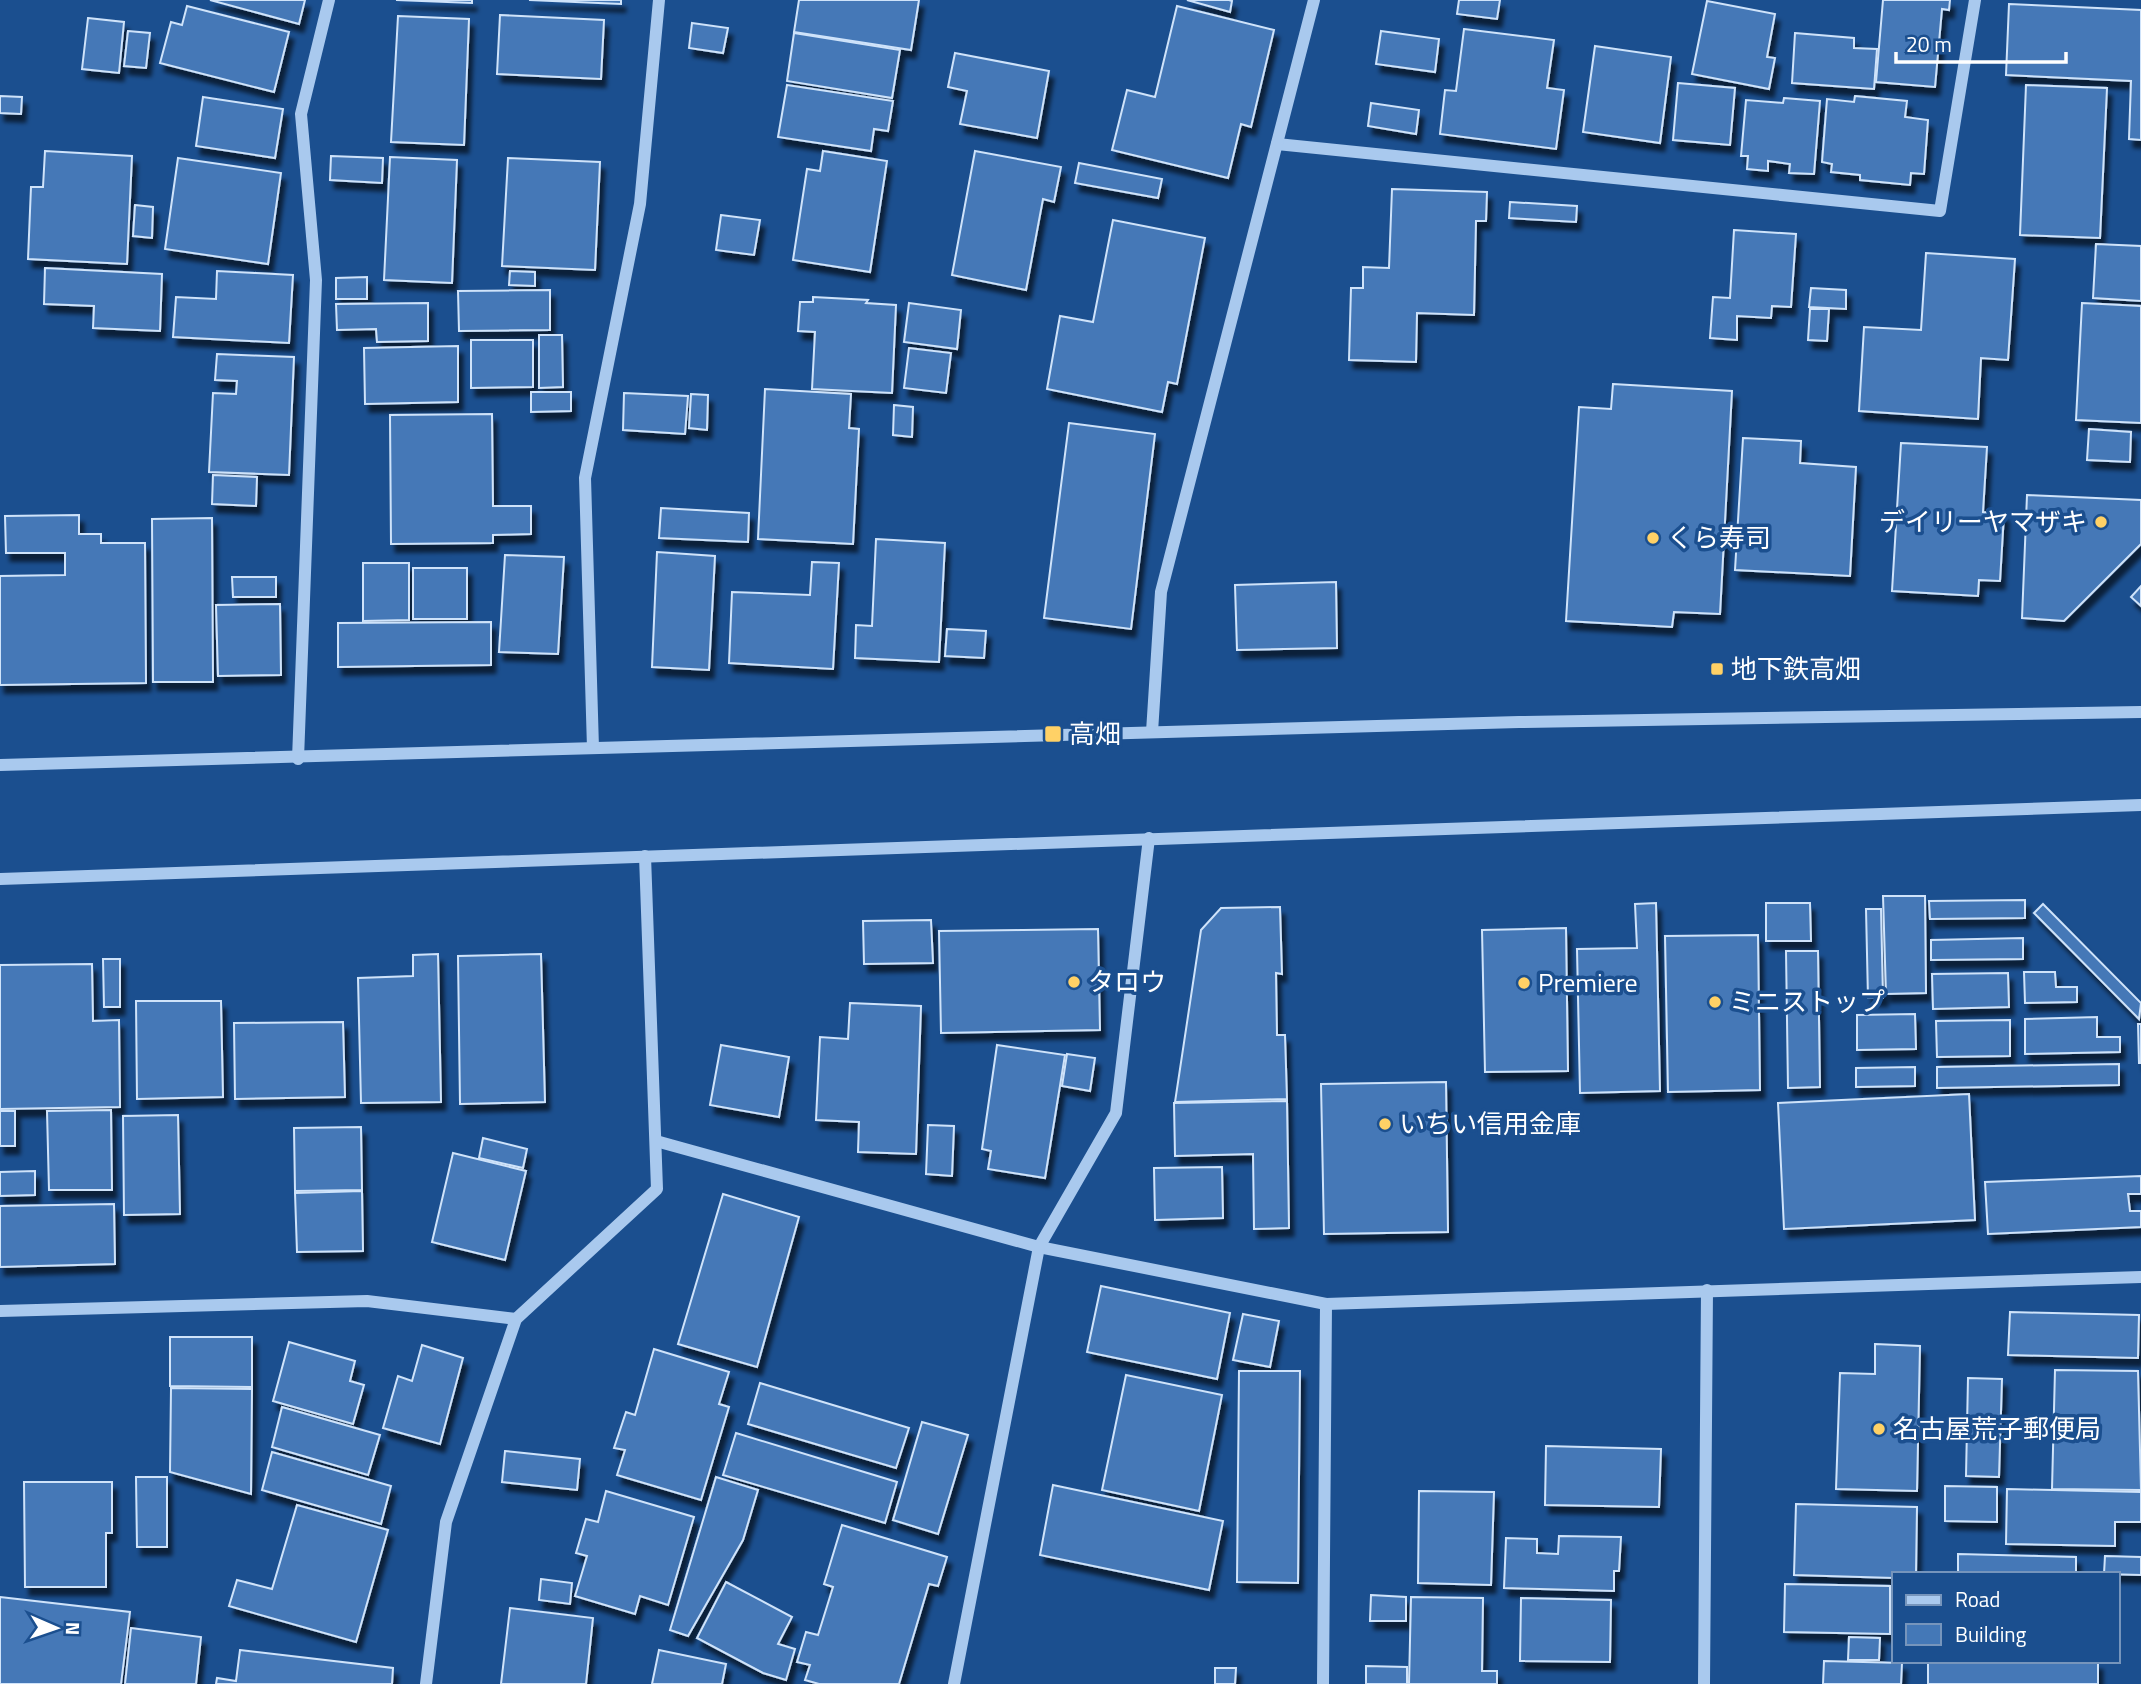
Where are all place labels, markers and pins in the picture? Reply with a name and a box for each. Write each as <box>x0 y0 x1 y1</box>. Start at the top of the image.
place label: デイリーヤマザキ <box>1879 502 2087 541</box>
marker: デイリーヤマザキ <box>2093 514 2109 530</box>
place label: くら寿司 <box>1667 518 1771 557</box>
marker: くら寿司 <box>1645 530 1661 546</box>
place label: 地下鉄高畑 <box>1731 649 1861 688</box>
marker: 地下鉄高畑 <box>1709 661 1725 677</box>
place label: 高畑 <box>1069 714 1121 753</box>
marker: 高畑 <box>1043 724 1063 744</box>
place label: タロウ <box>1088 962 1166 1001</box>
place label: Premiere <box>1538 963 1638 1002</box>
marker: タロウ <box>1066 974 1082 990</box>
marker: Premiere <box>1516 975 1532 991</box>
place label: ミニストップ <box>1729 982 1885 1021</box>
marker: ミニストップ <box>1707 994 1723 1010</box>
place label: いちい信用金庫 <box>1399 1104 1581 1143</box>
marker: いちい信用金庫 <box>1377 1116 1393 1132</box>
place label: 名古屋荒子郵便局 <box>1893 1409 2101 1448</box>
marker: 名古屋荒子郵便局 <box>1871 1421 1887 1437</box>

